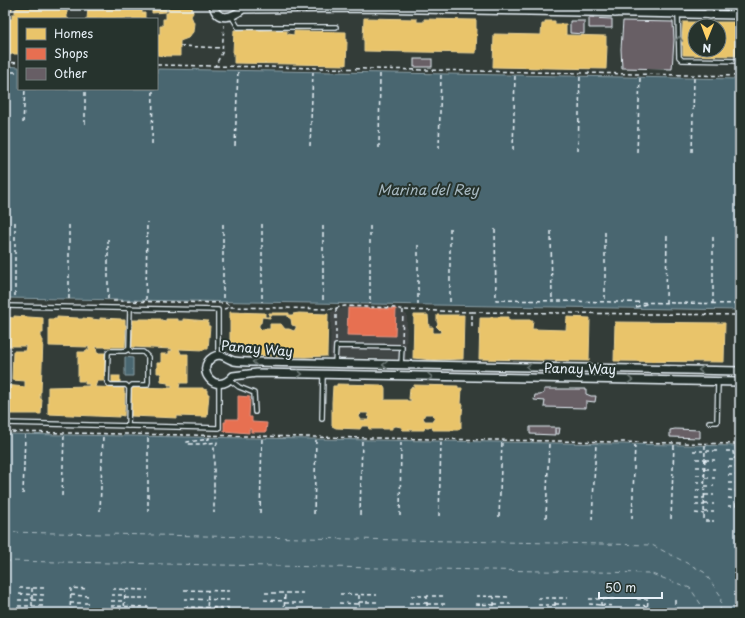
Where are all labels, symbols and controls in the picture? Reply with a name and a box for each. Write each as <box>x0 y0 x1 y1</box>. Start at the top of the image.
legend <box>18 18 158 90</box>
north arrow <box>687 18 727 58</box>
text: Homes <box>54 24 93 42</box>
one-way arrow <box>675 36 683 42</box>
text: N <box>702 40 711 57</box>
text: Shops <box>54 44 89 62</box>
text: Other <box>54 64 87 82</box>
water label: Marina del Rey <box>378 179 479 200</box>
street label: Panay Way <box>220 335 294 361</box>
one-way arrow <box>252 358 258 366</box>
street label: Panay Way <box>544 358 616 378</box>
one-way arrow <box>382 361 388 369</box>
one-way arrow <box>526 363 532 371</box>
one-way arrow <box>698 366 704 374</box>
one-way arrow <box>297 370 303 378</box>
one-way arrow <box>427 373 433 381</box>
one-way arrow <box>627 376 633 384</box>
scale bar <box>599 574 662 600</box>
text: 50 m <box>605 578 636 596</box>

